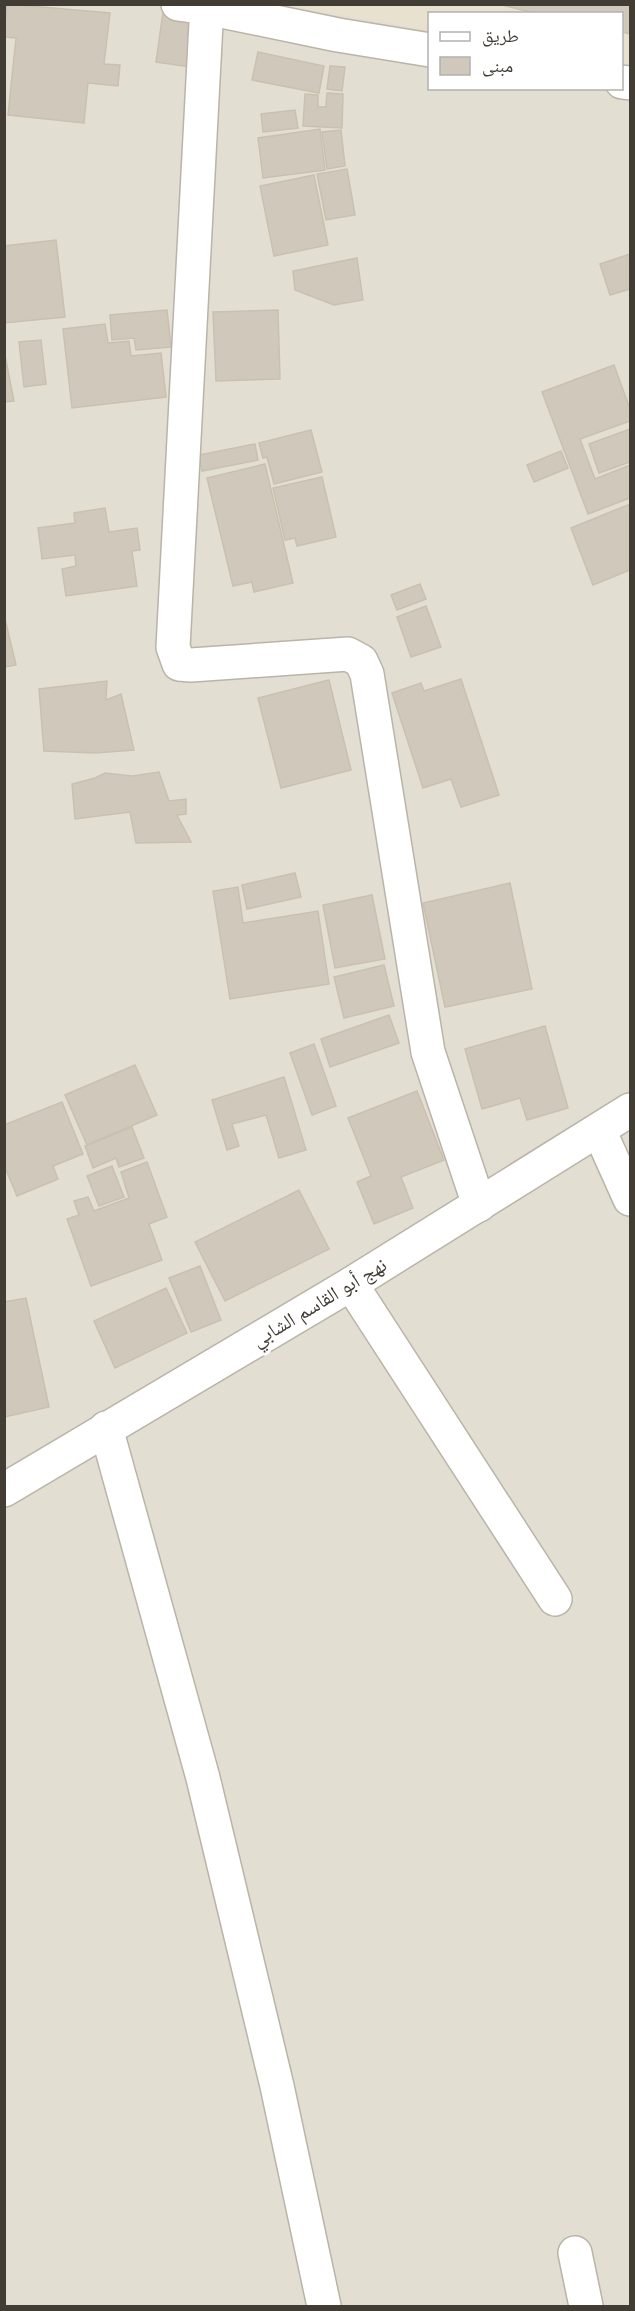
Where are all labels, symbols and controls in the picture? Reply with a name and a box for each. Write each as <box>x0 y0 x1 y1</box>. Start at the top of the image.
legend <box>428 12 623 90</box>
text: طريق <box>482 24 519 47</box>
text: مبنى <box>482 54 513 77</box>
street label: نهج أبو القاسم الشابي <box>247 1251 393 1355</box>

